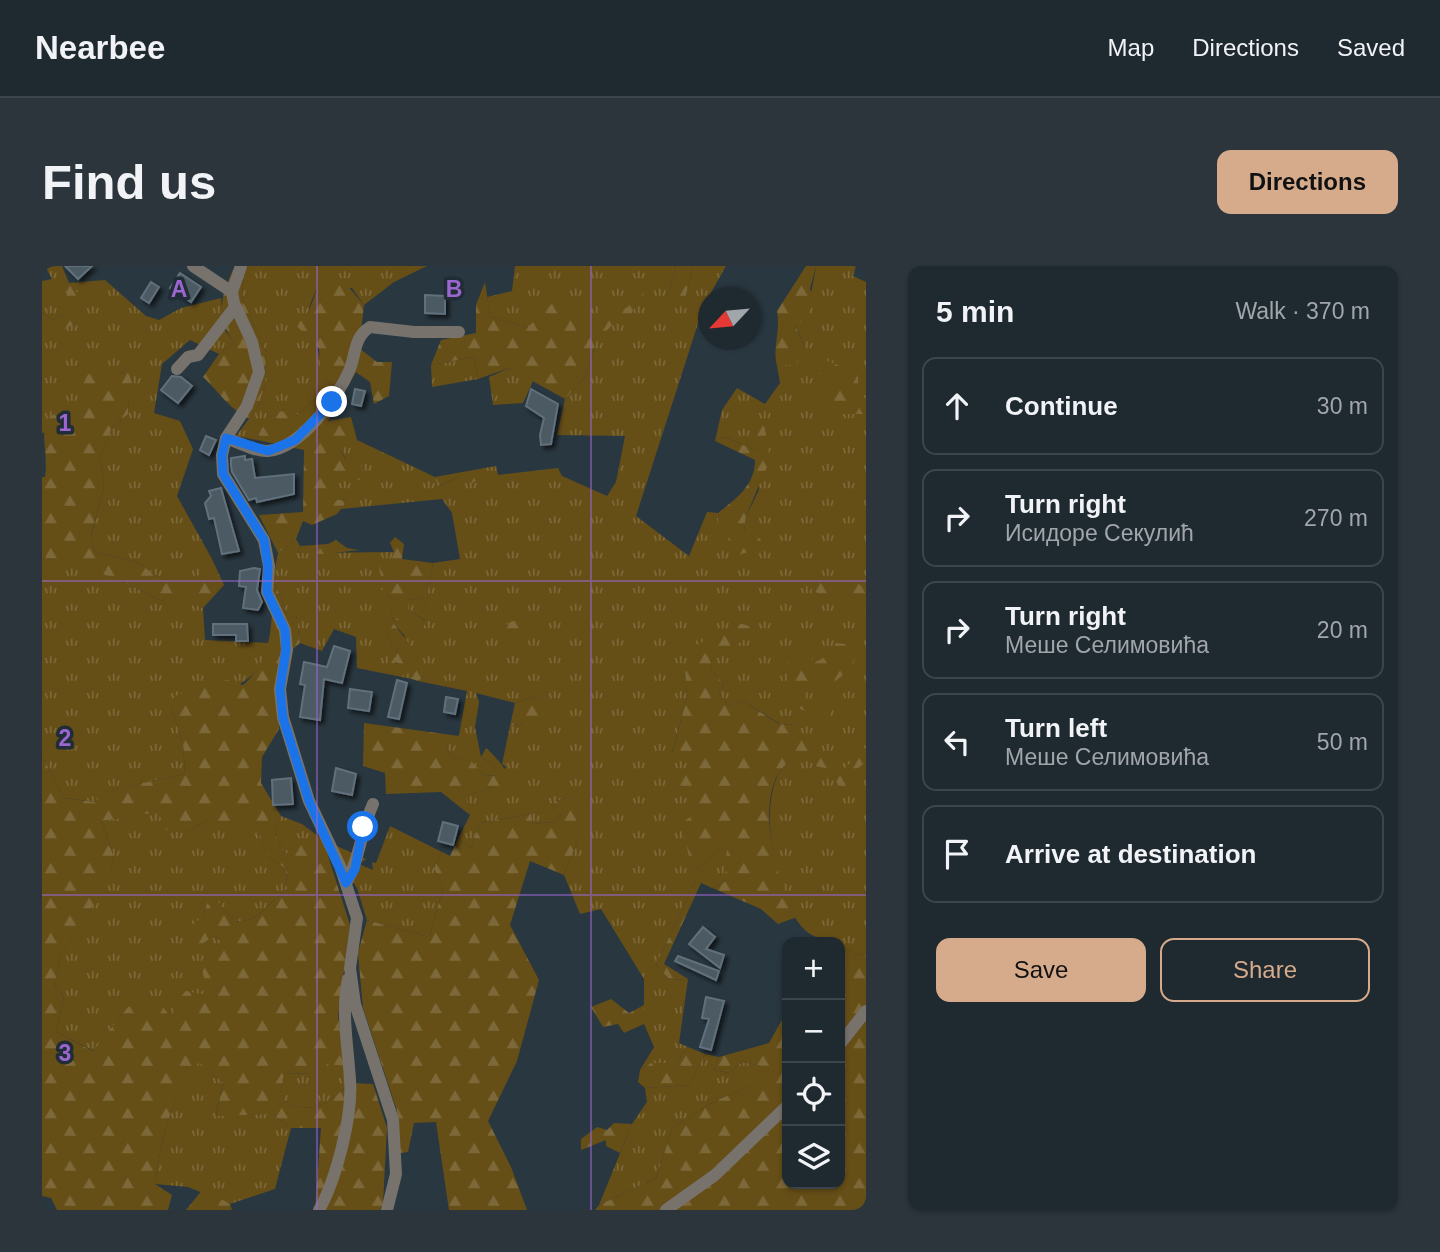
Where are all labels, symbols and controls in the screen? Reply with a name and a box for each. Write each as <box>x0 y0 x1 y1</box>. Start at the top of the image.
text: Nearbee <box>35 29 165 66</box>
text: Map <box>1108 34 1154 61</box>
text: Directions <box>1192 34 1299 61</box>
text: Saved <box>1337 34 1405 61</box>
button: Directions <box>1217 150 1398 214</box>
text: Find us <box>42 155 216 209</box>
text: A <box>171 276 187 302</box>
text: B <box>446 276 462 302</box>
north arrow <box>698 287 761 350</box>
text: 5 min <box>936 295 1014 328</box>
text: Walk · 370 m <box>1235 298 1370 324</box>
route end <box>316 386 347 417</box>
icon: ahead <box>938 387 976 425</box>
text: Continue <box>1005 391 1118 421</box>
text: 30 m <box>1317 393 1368 419</box>
text: 1 <box>59 410 72 436</box>
text: Turn right <box>1005 489 1126 519</box>
icon: right <box>938 499 976 537</box>
text: 270 m <box>1304 505 1368 531</box>
text: Исидоре Секулић <box>1005 520 1194 546</box>
text: Turn right <box>1005 601 1126 631</box>
icon: right <box>938 611 976 649</box>
text: 20 m <box>1317 617 1368 643</box>
text: Меше Селимовића <box>1005 632 1209 658</box>
text: Turn left <box>1005 713 1107 743</box>
icon: left <box>938 723 976 761</box>
text: 2 <box>59 725 71 751</box>
text: 50 m <box>1317 729 1368 755</box>
text: Меше Селимовића <box>1005 744 1209 770</box>
route start <box>347 811 378 842</box>
icon: arrive <box>938 835 976 873</box>
text: Arrive at destination <box>1005 839 1256 869</box>
map controls <box>782 937 845 1189</box>
button: + <box>782 937 845 1000</box>
button: Save <box>936 938 1146 1002</box>
button: Share <box>1160 938 1370 1002</box>
button: − <box>782 1000 845 1063</box>
text: 3 <box>59 1040 71 1066</box>
button: locate <box>782 1063 845 1126</box>
button: layers <box>782 1126 845 1189</box>

